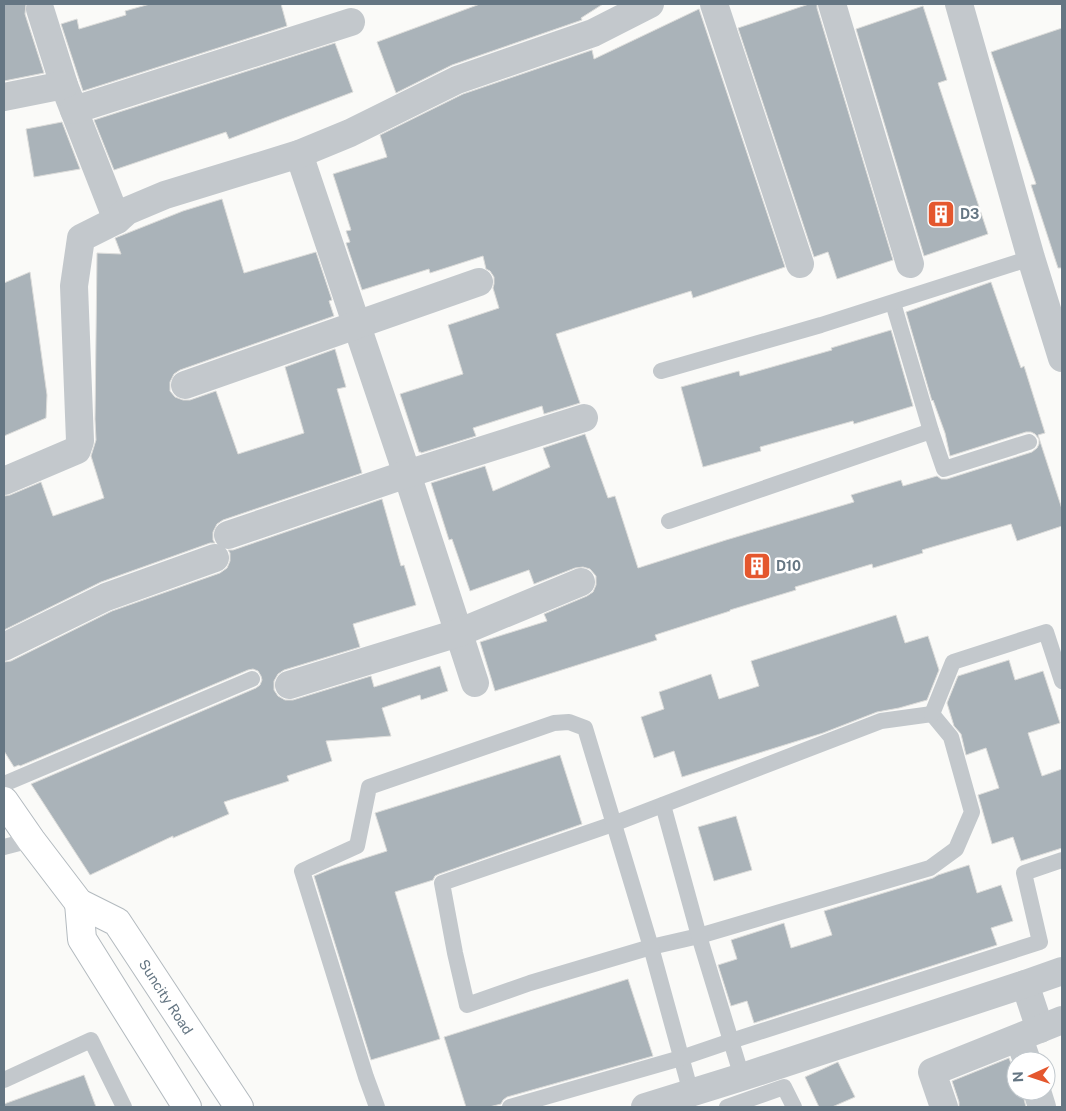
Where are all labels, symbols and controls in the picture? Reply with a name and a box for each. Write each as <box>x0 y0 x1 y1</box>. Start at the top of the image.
building icon: D3 <box>926 199 956 229</box>
place label: D3 <box>960 206 979 222</box>
building icon: D10 <box>742 551 772 581</box>
place label: D10 <box>776 558 801 574</box>
street label: Suncity Road <box>136 957 196 1037</box>
north arrow <box>1006 1051 1056 1101</box>
text: N <box>1010 1071 1026 1083</box>

